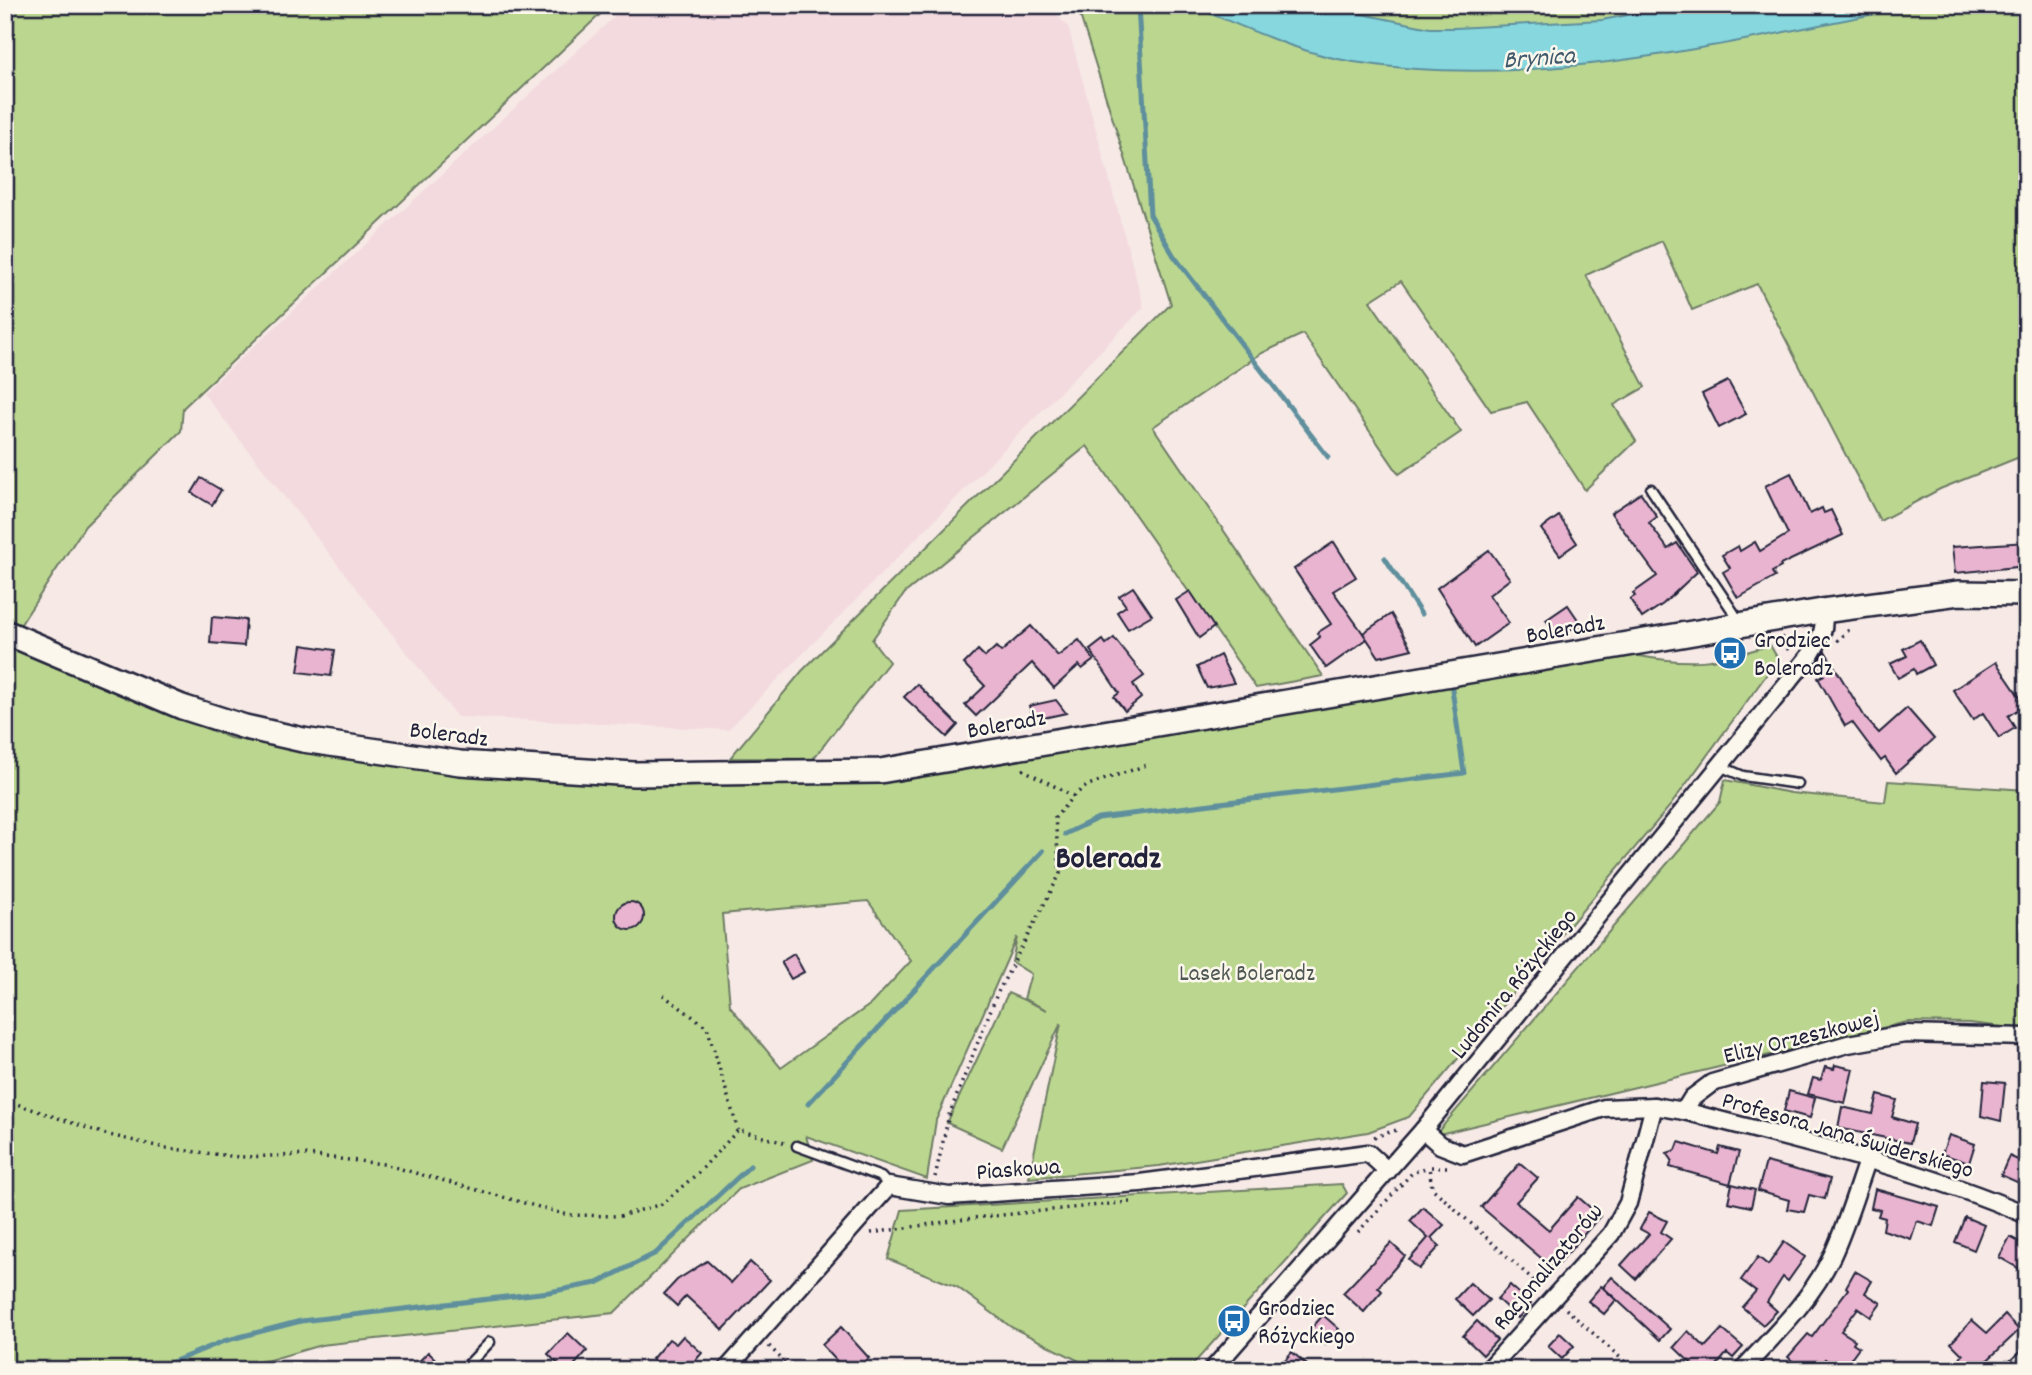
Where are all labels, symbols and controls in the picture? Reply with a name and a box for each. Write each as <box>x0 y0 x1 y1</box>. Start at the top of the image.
water label: Brynica <box>1502 38 1578 80</box>
street label: Boleradz <box>1524 607 1607 655</box>
place label: Grodziec Boleradz <box>1754 625 1833 687</box>
bus stop icon: Grodziec Boleradz <box>1711 634 1749 672</box>
street label: Boleradz <box>965 702 1048 750</box>
street label: Boleradz <box>407 714 490 758</box>
district label: Boleradz <box>1055 838 1161 884</box>
street label: Ludomira Różyckiego <box>1444 902 1587 1068</box>
park label: Lasek Boleradz <box>1179 958 1315 992</box>
street label: Elizy Orzeszkowej <box>1720 1003 1883 1075</box>
street label: Profesora Jana Świderskiego <box>1717 1085 1977 1189</box>
street label: Piaskowa <box>975 1151 1062 1191</box>
street label: Racjonalizatorów <box>1486 1197 1613 1339</box>
place label: Grodziec Różyckiego <box>1258 1293 1355 1355</box>
bus stop icon: Grodziec Różyckiego <box>1215 1302 1253 1340</box>

